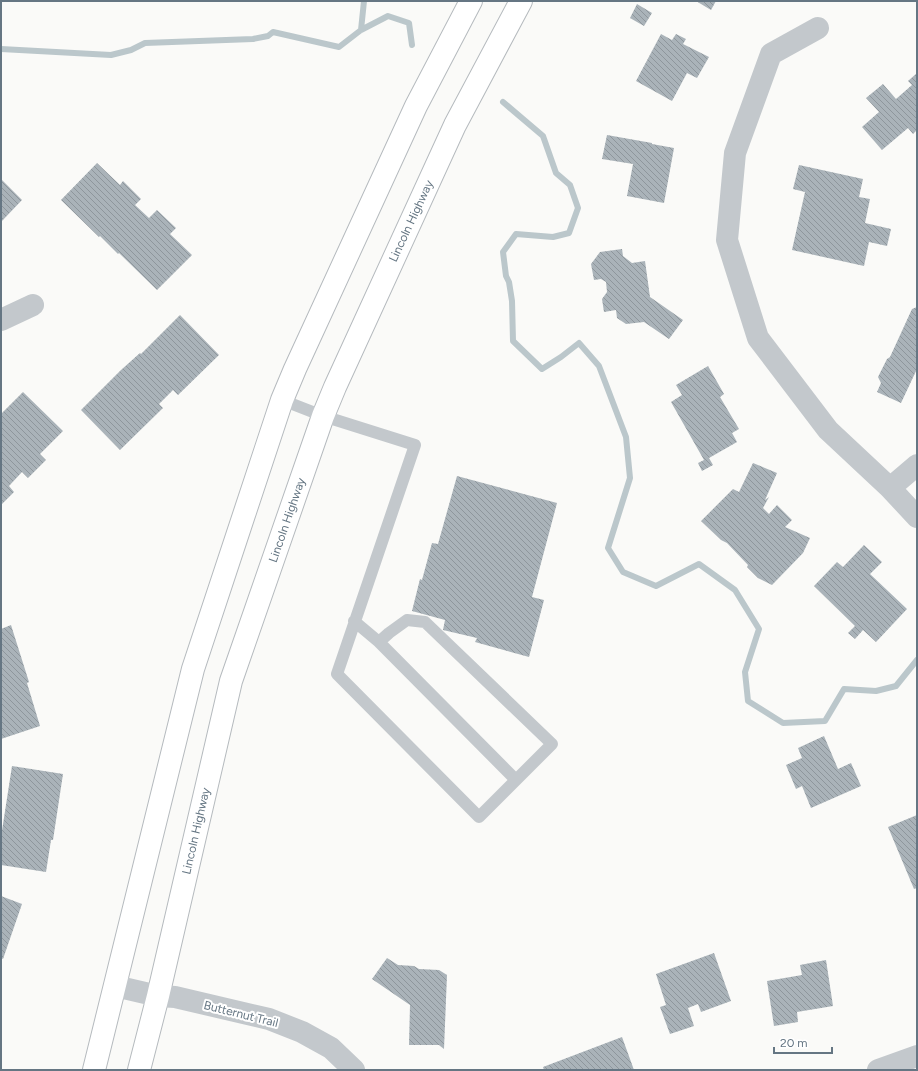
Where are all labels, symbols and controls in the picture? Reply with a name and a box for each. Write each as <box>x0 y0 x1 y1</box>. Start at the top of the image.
street label: Lincoln Highway <box>386 177 436 264</box>
street label: Lincoln Highway <box>266 475 308 564</box>
street label: Lincoln Highway <box>179 786 213 876</box>
street label: Butternut Trail <box>202 998 280 1030</box>
scale bar <box>774 1029 832 1055</box>
text: 20 m <box>780 1036 808 1050</box>

